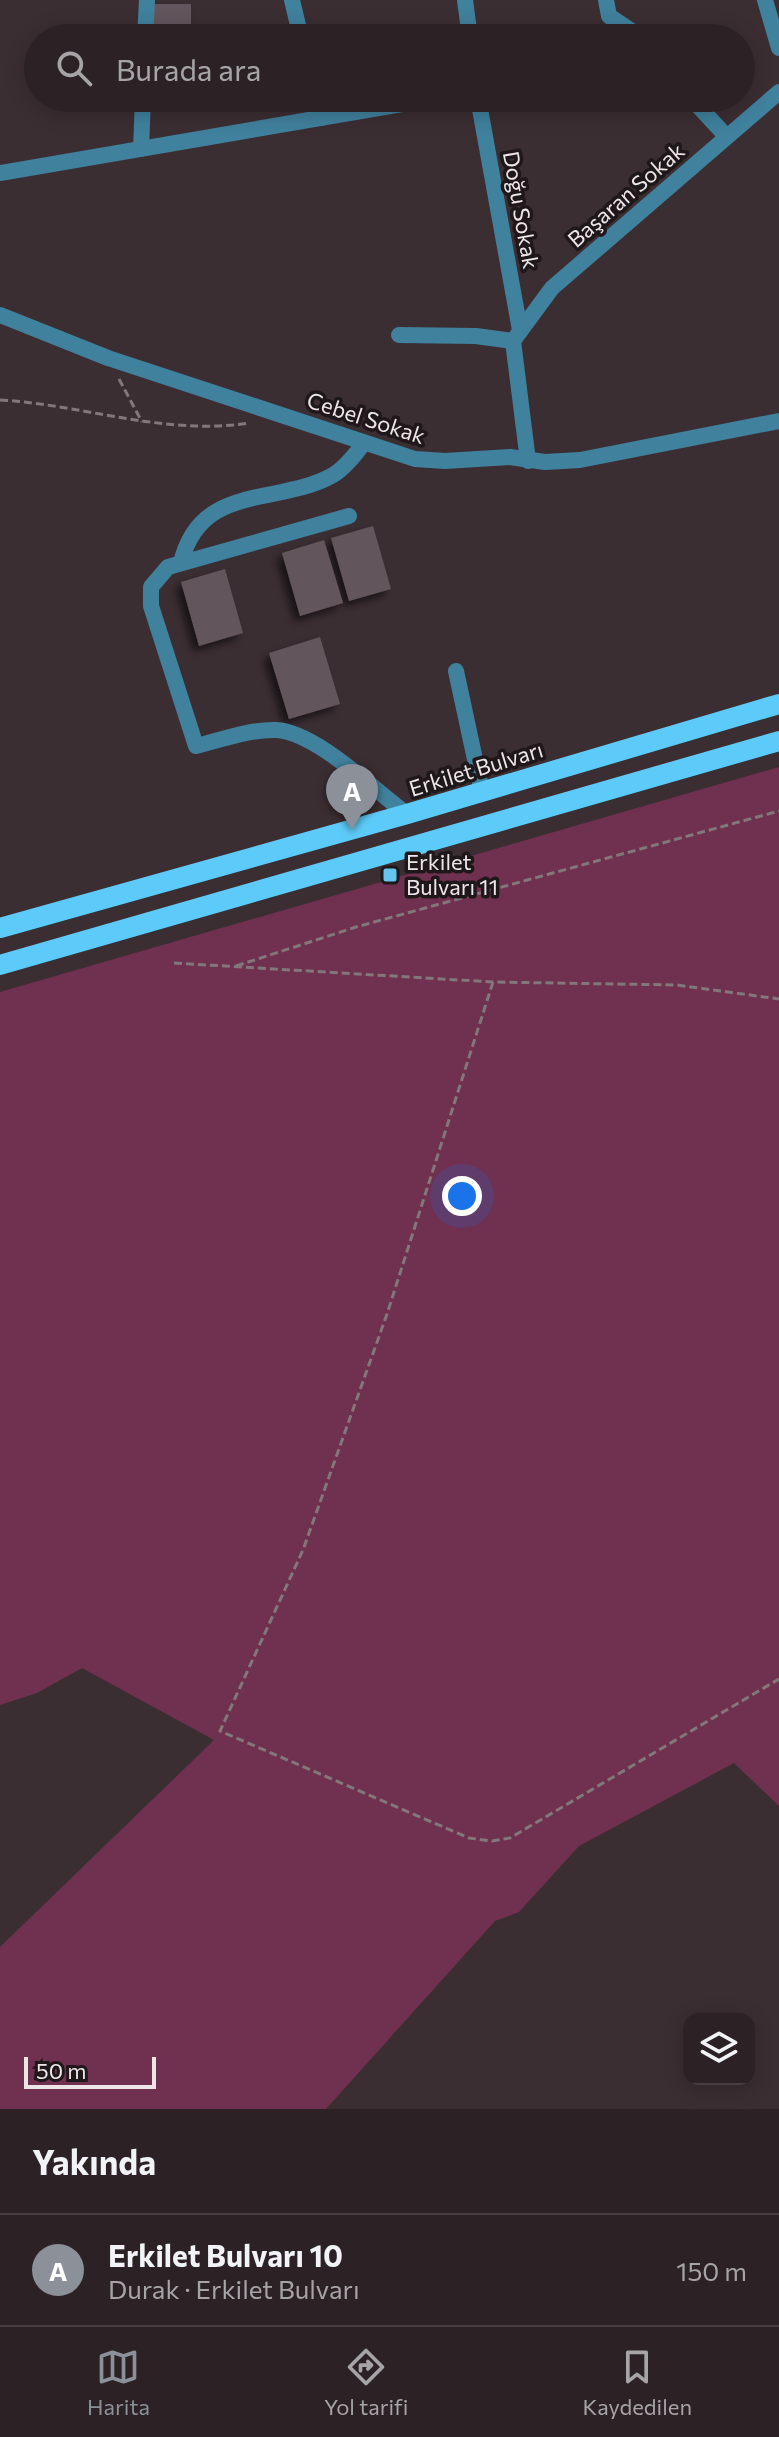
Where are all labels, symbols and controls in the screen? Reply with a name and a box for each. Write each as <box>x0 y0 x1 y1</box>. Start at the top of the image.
search box <box>24 24 755 112</box>
icon: search <box>52 46 96 90</box>
text: Burada ara <box>116 50 261 87</box>
street label: Başaran Sokak <box>562 137 689 253</box>
street label: Doğu Sokak <box>498 149 545 271</box>
street label: Cebel Sokak <box>304 386 429 449</box>
street label: Erkilet Bulvarı <box>406 735 546 802</box>
pin: A <box>326 764 378 830</box>
place label: Erkilet Bulvarı 11 <box>406 848 498 900</box>
marker: Erkilet Bulvarı 11 <box>381 866 399 884</box>
your location <box>442 1176 482 1216</box>
map controls <box>683 2013 755 2085</box>
button: layers <box>683 2013 755 2085</box>
scale bar <box>24 2053 156 2089</box>
text: 50 m <box>36 2057 86 2084</box>
text: Yakında <box>32 2140 156 2182</box>
text: Erkilet Bulvarı 10 <box>108 2236 343 2273</box>
text: A <box>49 2255 67 2286</box>
text: 150 m <box>676 2255 747 2286</box>
text: Durak · Erkilet Bulvarı <box>108 2273 360 2304</box>
tab: Harita <box>87 2345 150 2420</box>
tab: Yol tarifi <box>324 2345 408 2420</box>
tab: Kaydedilen <box>582 2345 692 2420</box>

